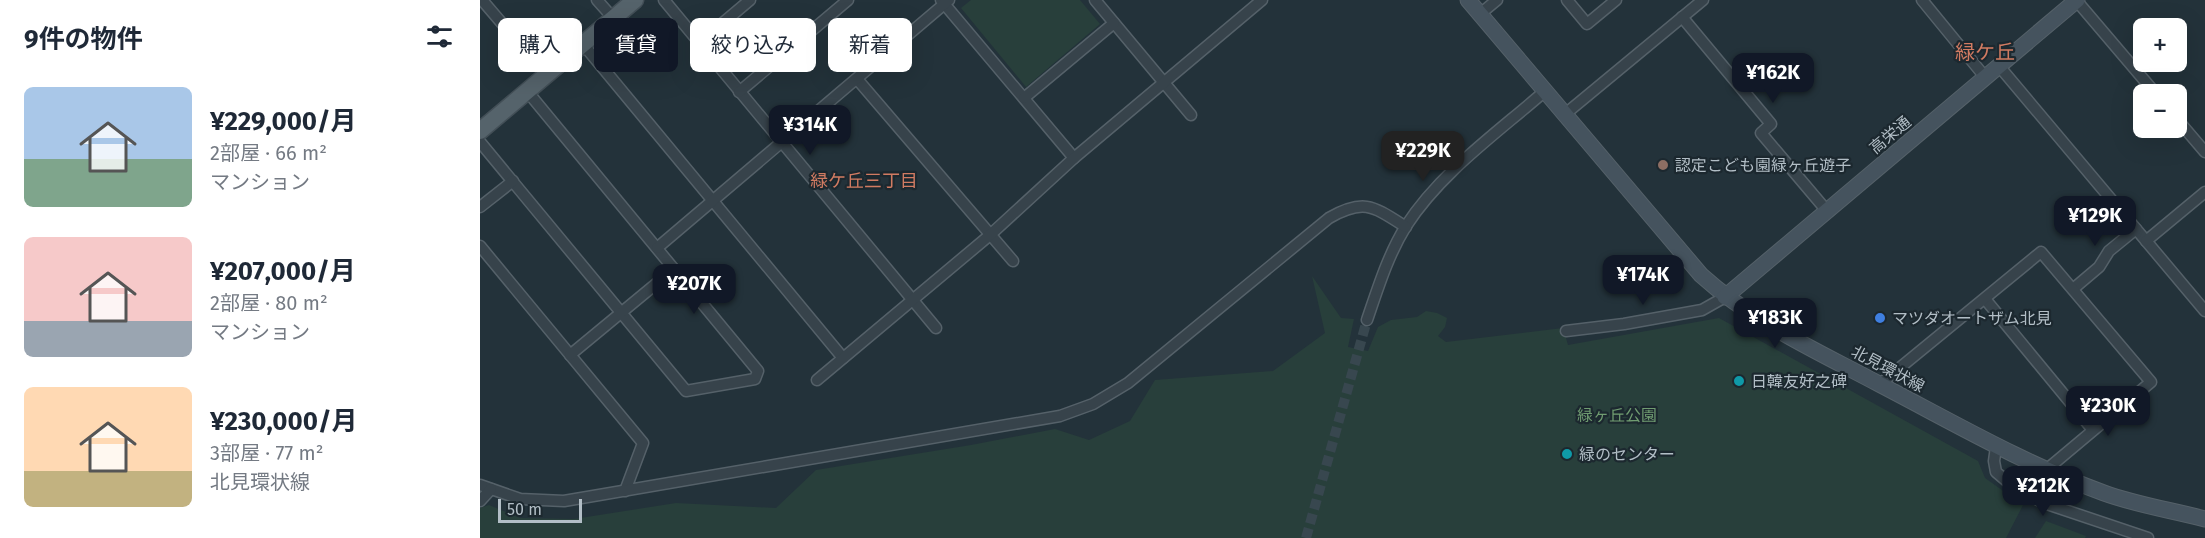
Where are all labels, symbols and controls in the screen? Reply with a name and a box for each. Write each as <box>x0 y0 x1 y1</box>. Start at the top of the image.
chip: 購入 <box>498 18 582 72</box>
chip: 賃貸 <box>594 18 678 72</box>
chip: 絞り込み <box>690 18 816 72</box>
chip: 新着 <box>828 18 912 72</box>
map controls <box>2133 18 2187 138</box>
button: + <box>2133 18 2187 72</box>
icon: filters <box>423 20 456 53</box>
text: 9件の物件 <box>24 24 143 55</box>
district label: 緑ケ丘 <box>1955 40 2015 64</box>
pin: ¥162K <box>1731 53 1815 104</box>
text: ¥162K <box>1746 60 1800 84</box>
button: − <box>2133 84 2187 138</box>
pin: ¥314K <box>768 105 852 156</box>
text: ¥229,000/月 <box>210 106 357 137</box>
icon: home <box>72 111 144 183</box>
text: ¥314K <box>783 112 837 136</box>
street label: 高栄通 <box>1866 112 1914 158</box>
pin: ¥229K <box>1381 131 1465 182</box>
text: ¥229K <box>1395 138 1451 162</box>
text: 2部屋 · 66 m² <box>210 141 327 165</box>
place label: 認定こども園緑ヶ丘遊子 <box>1675 156 1851 175</box>
marker: 認定こども園緑ヶ丘遊子 <box>1656 158 1670 172</box>
text: マンション <box>210 170 310 194</box>
district label: 緑ケ丘三丁目 <box>810 170 918 192</box>
pin: ¥129K <box>2053 196 2137 247</box>
text: ¥129K <box>2068 203 2122 227</box>
pin: ¥174K <box>1601 255 1685 306</box>
text: ¥207,000/月 <box>210 256 356 287</box>
icon: home <box>72 261 144 333</box>
text: ¥174K <box>1617 262 1669 286</box>
pin: ¥207K <box>652 264 736 315</box>
text: ¥207K <box>667 271 721 295</box>
text: 2部屋 · 80 m² <box>210 291 328 315</box>
pin: ¥183K <box>1733 298 1817 349</box>
text: ¥183K <box>1748 305 1802 329</box>
place label: マツダオートザム北見 <box>1892 309 2052 328</box>
marker: マツダオートザム北見 <box>1873 311 1887 325</box>
text: マンション <box>210 320 310 344</box>
street label: 北見環状線 <box>1848 342 1928 396</box>
place label: 日韓友好之碑 <box>1751 372 1847 391</box>
marker: 日韓友好之碑 <box>1732 374 1746 388</box>
pin: ¥230K <box>2066 386 2150 437</box>
text: ¥230K <box>2080 393 2136 417</box>
text: ¥230,000/月 <box>210 406 357 437</box>
park label: 緑ヶ丘公園 <box>1577 406 1657 425</box>
icon: home <box>72 411 144 483</box>
text: 3部屋 · 77 m² <box>210 441 323 465</box>
place label: 緑のセンター <box>1579 445 1675 464</box>
marker: 緑のセンター <box>1560 447 1574 461</box>
pin: ¥212K <box>2001 466 2085 517</box>
text: 北見環状線 <box>210 470 310 494</box>
text: ¥212K <box>2016 473 2070 497</box>
scale bar <box>498 496 582 524</box>
text: 50 m <box>507 500 542 519</box>

